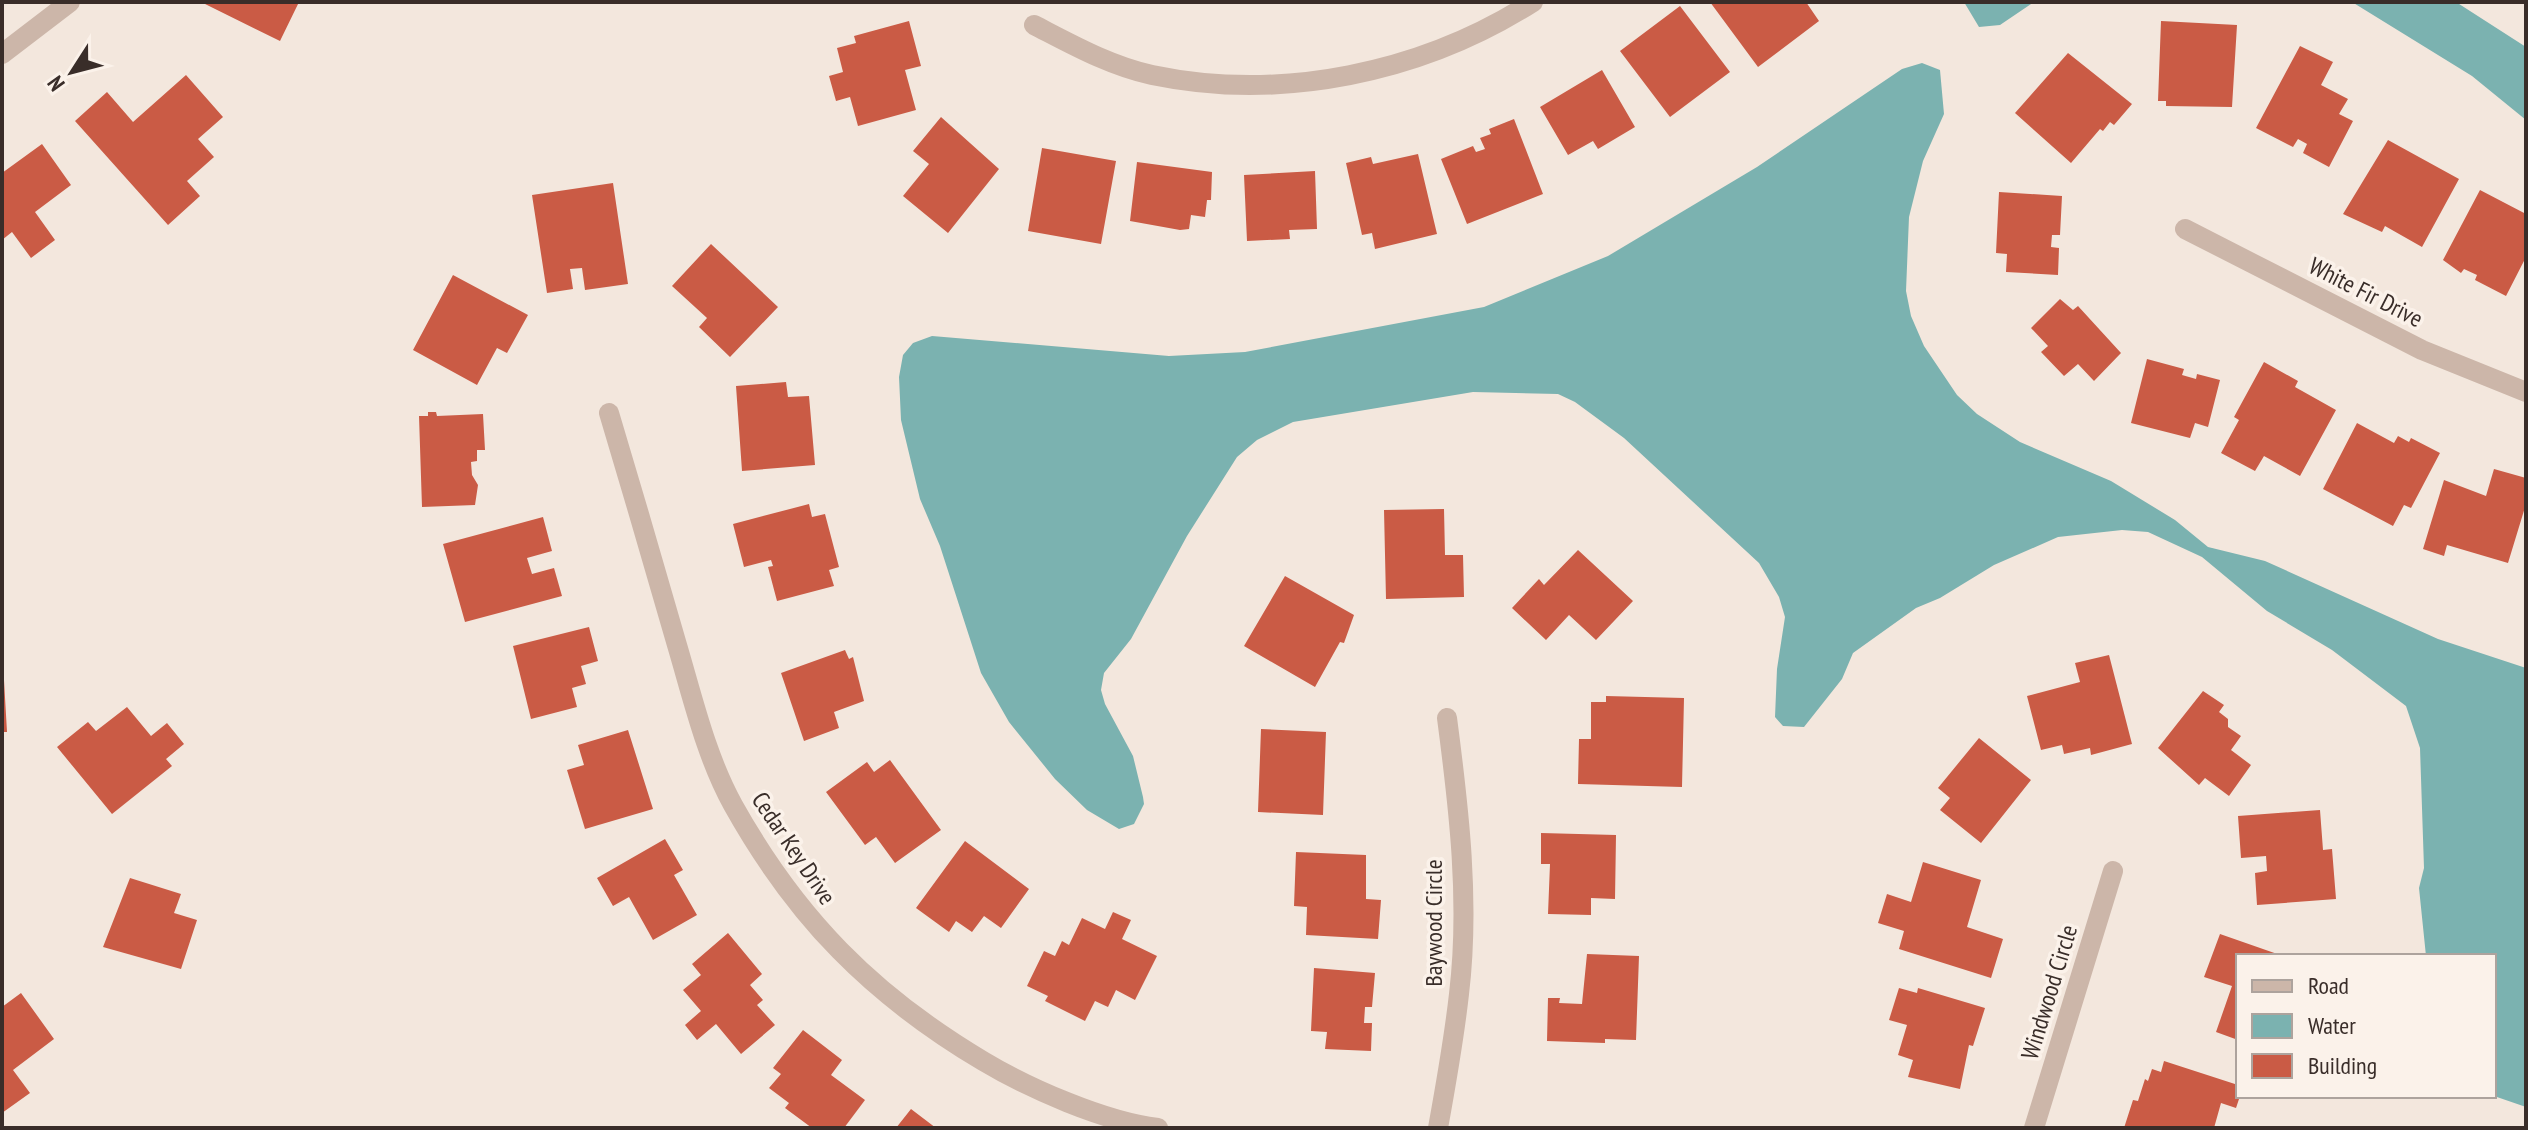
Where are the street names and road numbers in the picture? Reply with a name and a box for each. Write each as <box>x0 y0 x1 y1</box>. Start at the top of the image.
street label: White Fir Drive <box>2304 250 2428 334</box>
street label: Cedar Key Drive <box>745 786 843 910</box>
street label: Baywood Circle <box>1418 859 1449 987</box>
street label: Windwood Circle <box>2014 921 2084 1063</box>

